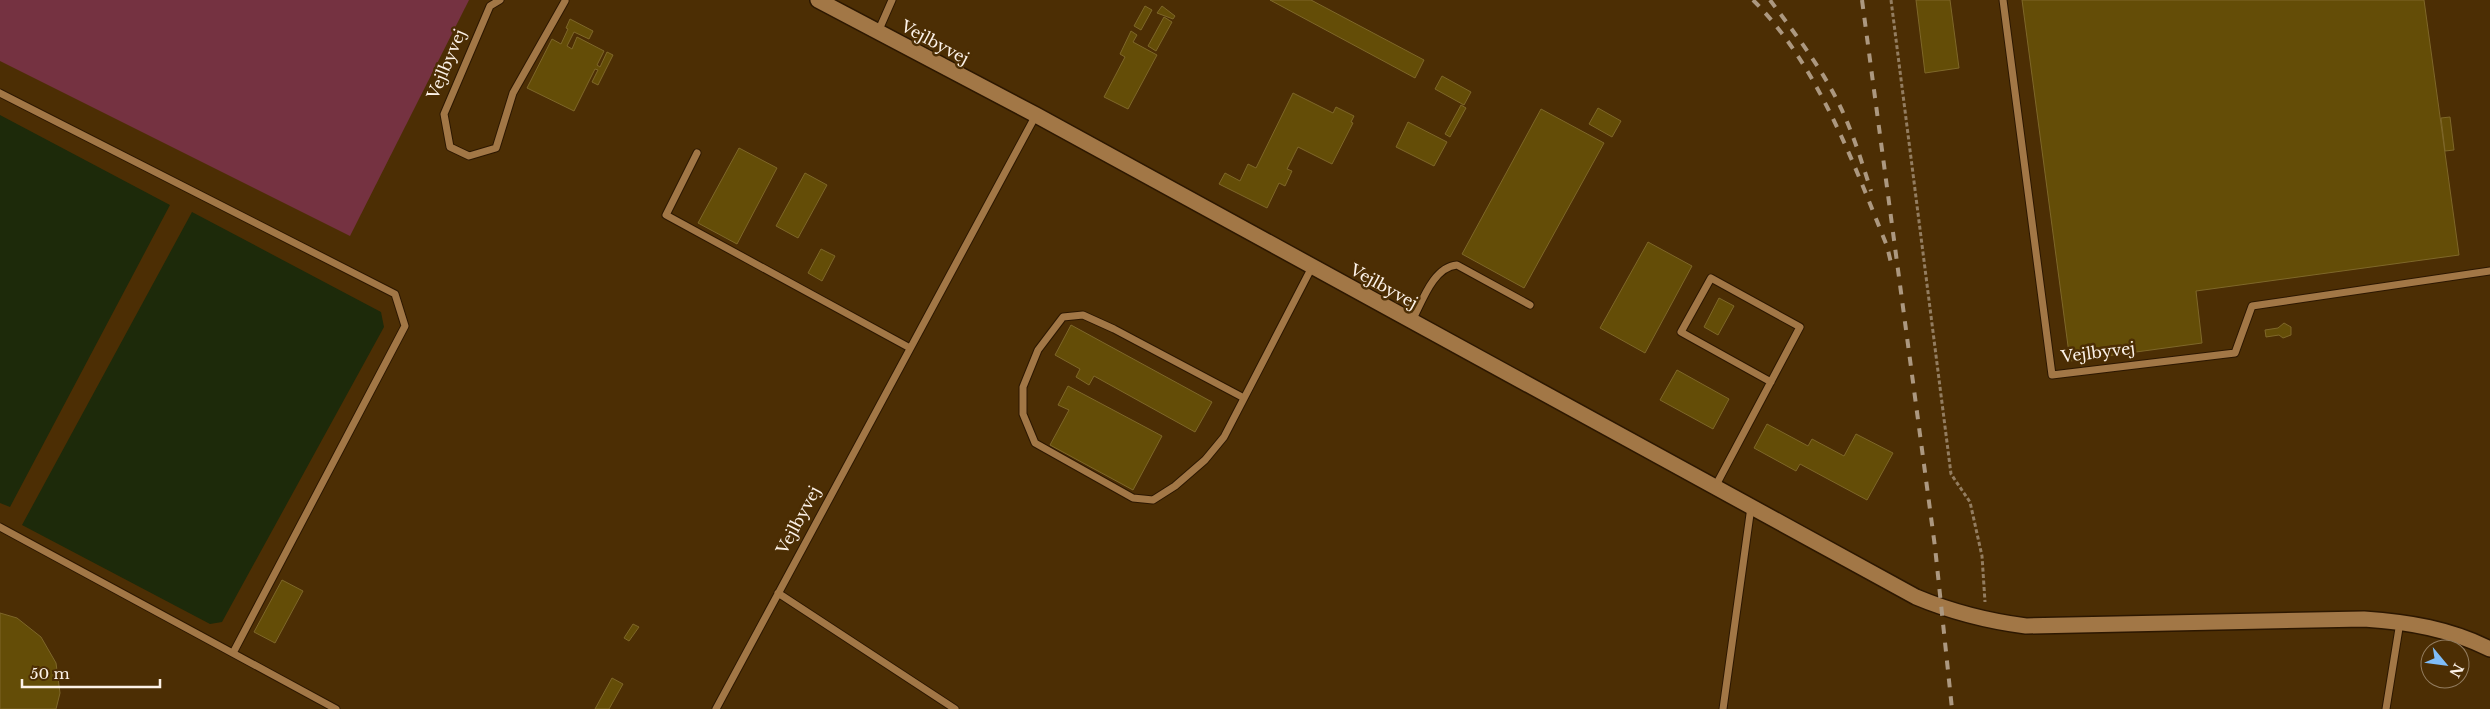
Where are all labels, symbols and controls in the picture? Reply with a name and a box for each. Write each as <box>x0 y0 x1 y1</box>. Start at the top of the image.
street label: Vejlbyvej <box>897 15 972 68</box>
street label: Vejlbyvej <box>422 26 470 103</box>
street label: Vejlbyvej <box>1346 259 1421 313</box>
street label: Vejlbyvej <box>2059 338 2136 367</box>
street label: Vejlbyvej <box>771 483 824 558</box>
north arrow <box>2420 639 2470 689</box>
scale bar <box>22 656 160 688</box>
text: N <box>2445 660 2467 680</box>
text: 50 m <box>30 664 70 683</box>

